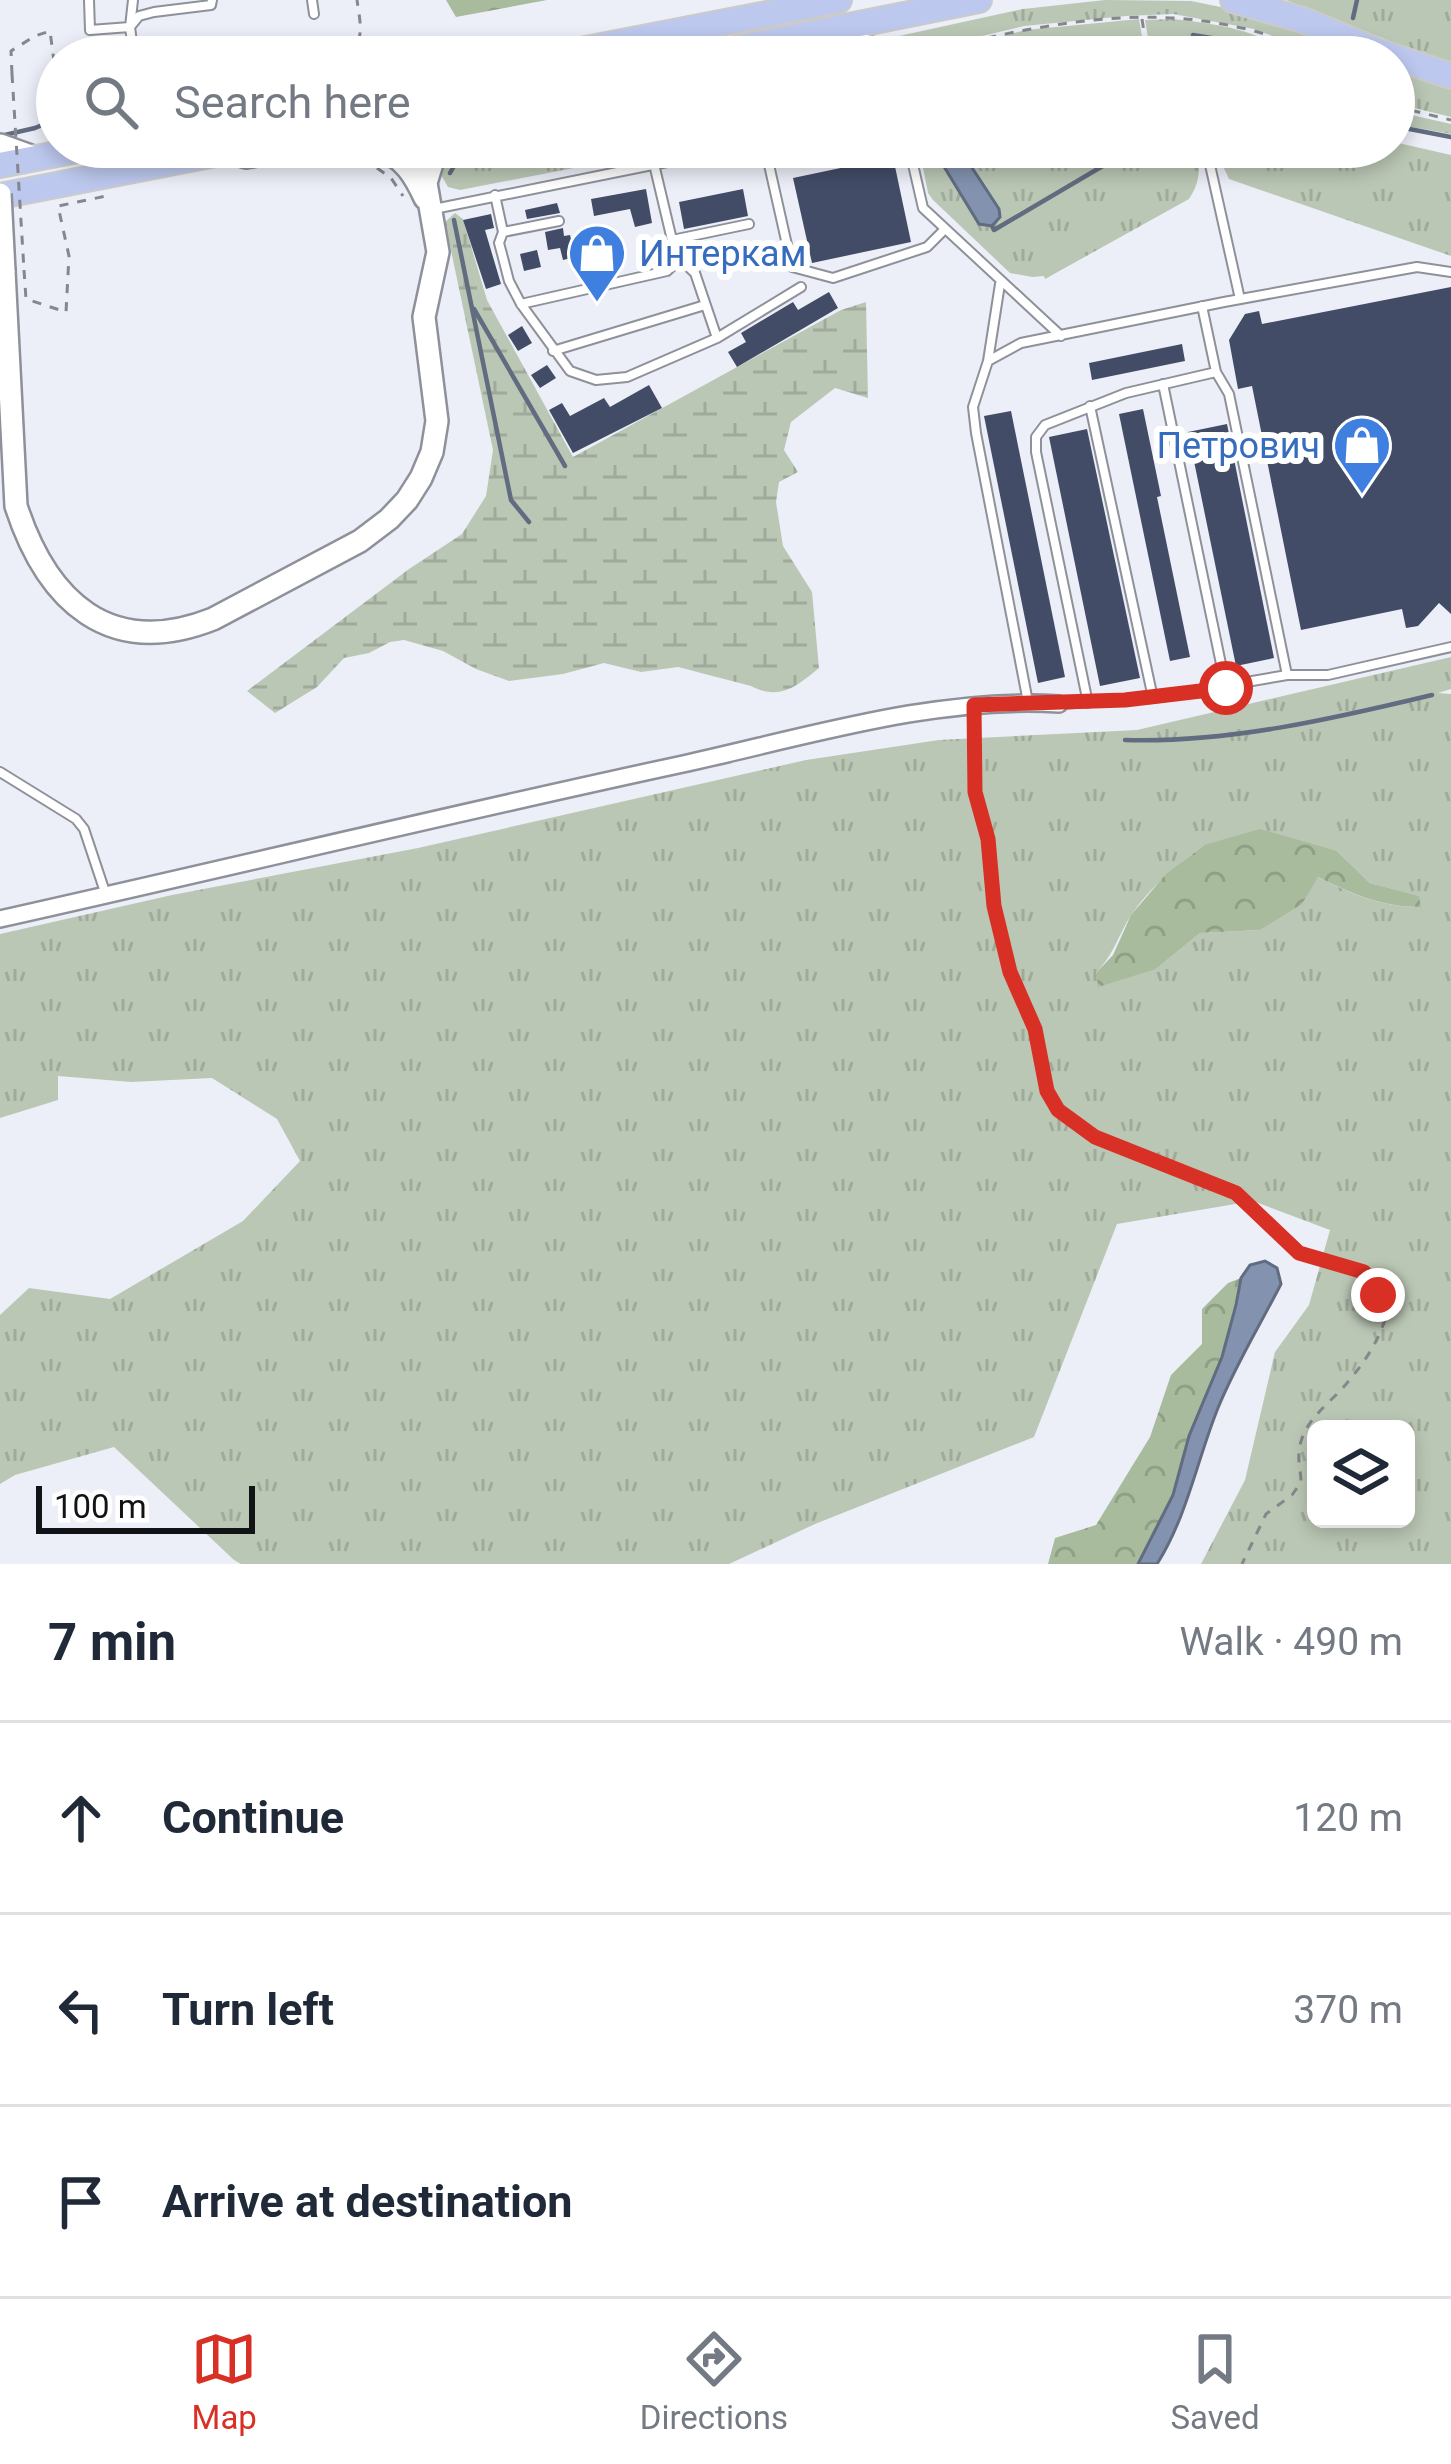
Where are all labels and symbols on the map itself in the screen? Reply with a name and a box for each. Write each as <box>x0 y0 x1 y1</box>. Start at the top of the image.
shop icon: Интеркам <box>566 222 628 304</box>
place label: Интеркам <box>639 233 806 275</box>
shop icon: Петрович <box>1331 414 1393 496</box>
place label: Петрович <box>1156 425 1320 467</box>
route start <box>1199 661 1253 715</box>
route end <box>1351 1268 1405 1322</box>
scale bar <box>36 1480 255 1533</box>

